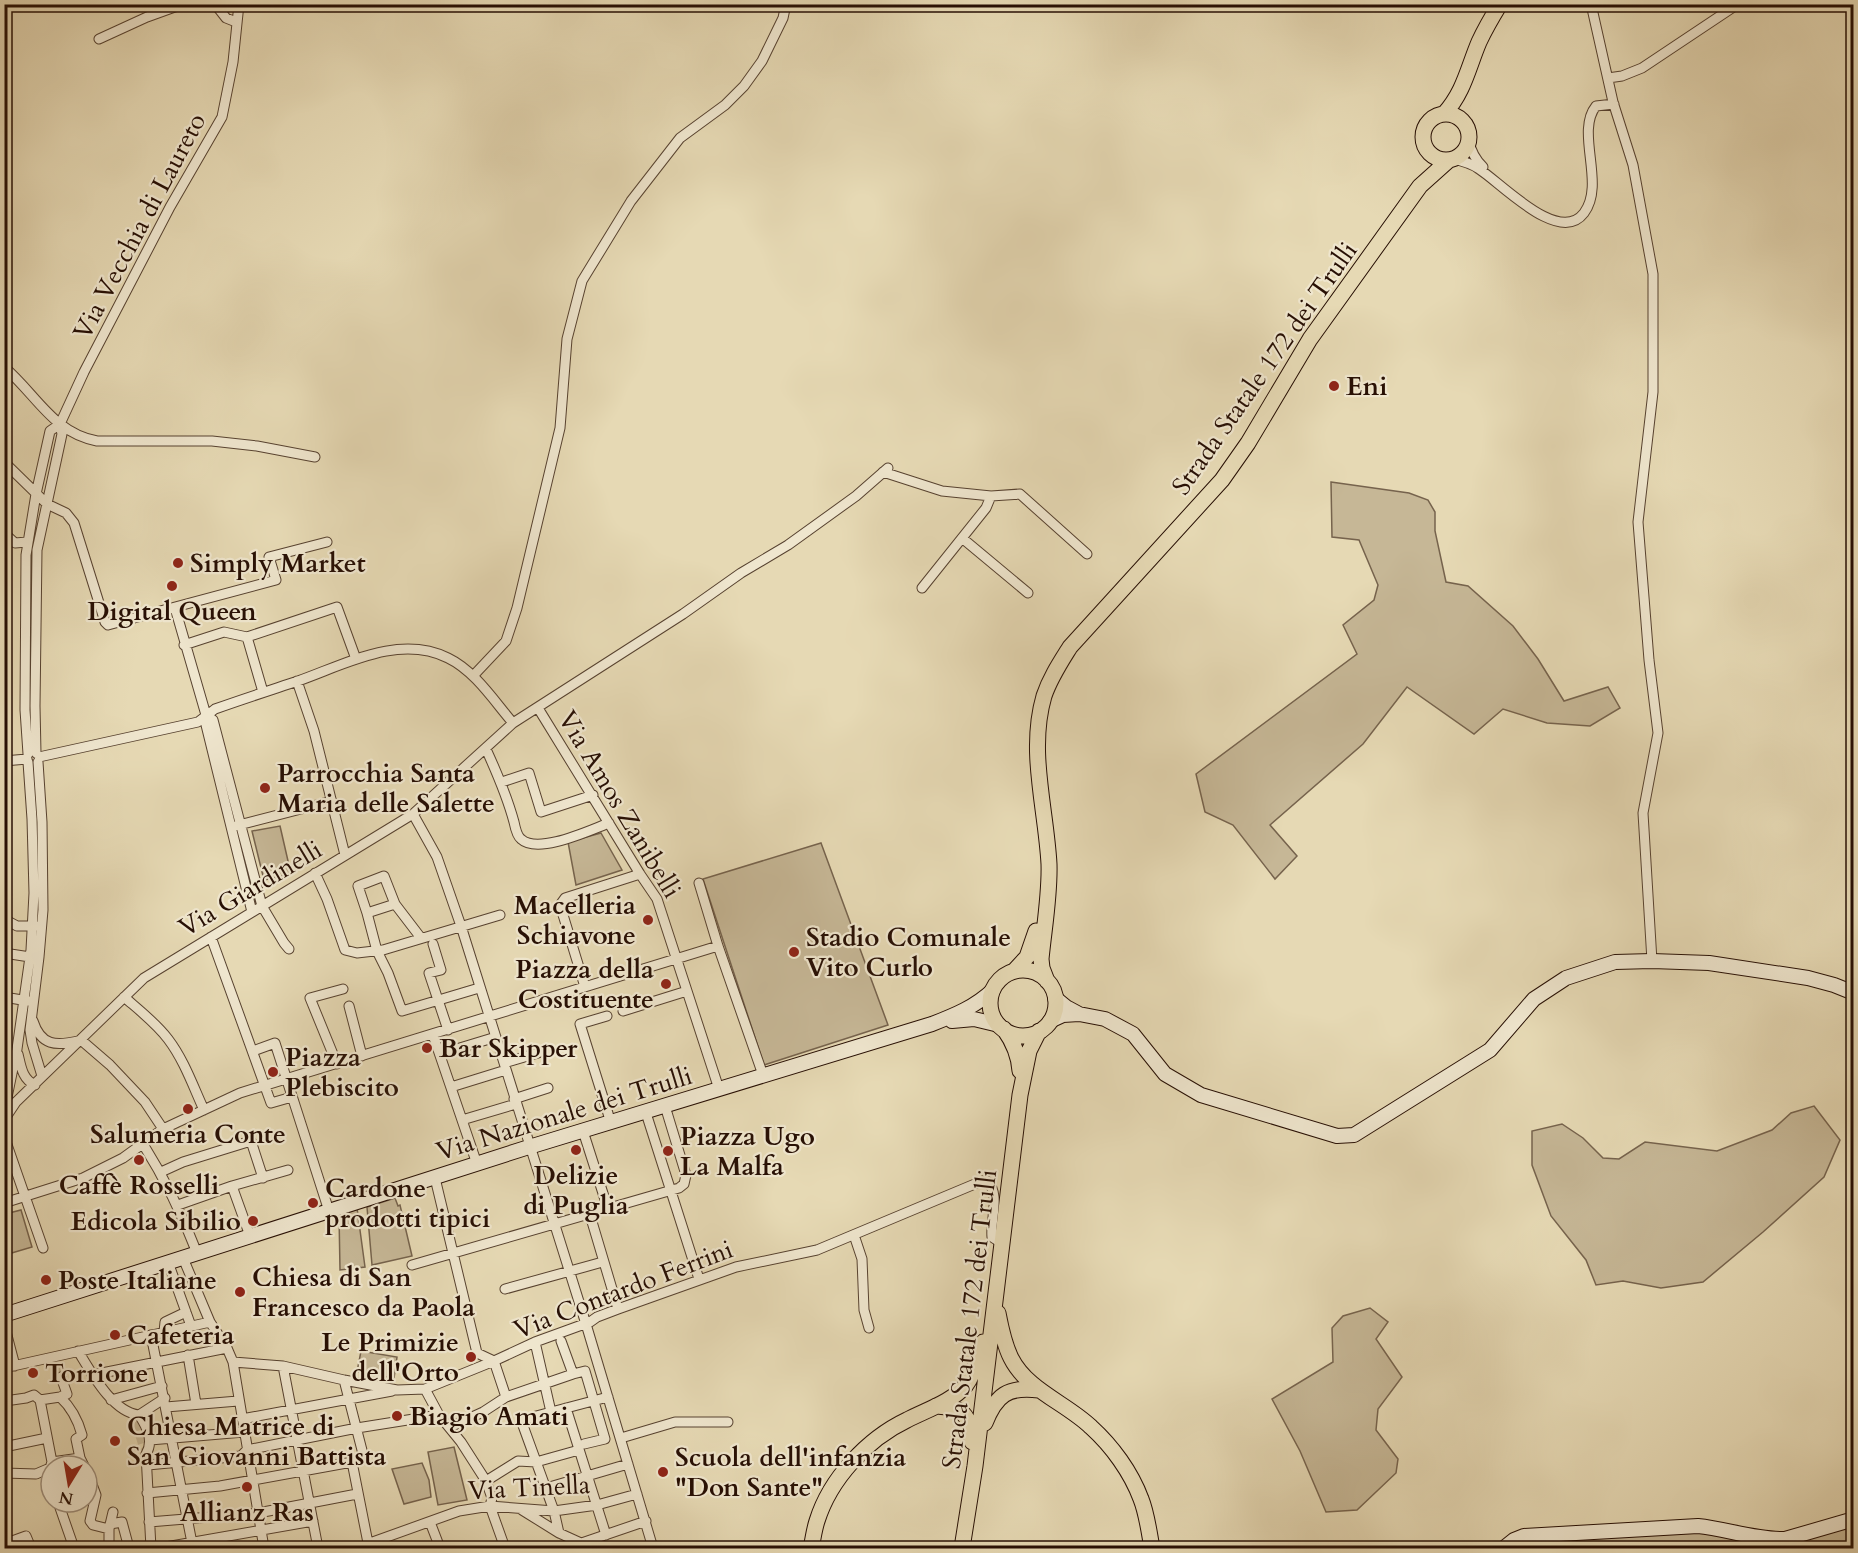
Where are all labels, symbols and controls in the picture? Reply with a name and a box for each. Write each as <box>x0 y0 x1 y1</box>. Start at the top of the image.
street label: Via Vecchia di Laureto <box>65 107 214 346</box>
street label: Strada Statale 172 dei Trulli <box>1164 235 1365 502</box>
place label: Eni <box>1346 369 1388 404</box>
marker: Eni <box>1327 379 1341 393</box>
place label: Simply Market <box>190 546 366 581</box>
marker: Simply Market <box>171 556 185 570</box>
marker: Digital Queen <box>165 579 179 593</box>
place label: Digital Queen <box>87 594 257 629</box>
street label: Via Amos Zanibelli <box>550 704 689 905</box>
place label: Parrocchia Santa Maria delle Salette <box>277 756 495 821</box>
marker: Parrocchia Santa Maria delle Salette <box>258 781 272 795</box>
street label: Via Giardinelli <box>172 832 329 945</box>
place label: Macelleria Schiavone <box>514 888 636 953</box>
marker: Macelleria Schiavone <box>641 913 655 927</box>
place label: Stadio Comunale Vito Curlo <box>806 920 1011 985</box>
marker: Stadio Comunale Vito Curlo <box>787 945 801 959</box>
place label: Piazza della Costituente <box>515 952 654 1017</box>
marker: Piazza della Costituente <box>659 977 673 991</box>
place label: Bar Skipper <box>439 1031 578 1066</box>
place label: Piazza Plebiscito <box>285 1040 399 1105</box>
marker: Bar Skipper <box>420 1041 434 1055</box>
street label: Via Nazionale dei Trulli <box>432 1058 696 1169</box>
marker: Piazza Plebiscito <box>266 1065 280 1079</box>
marker: Salumeria Conte <box>181 1102 195 1116</box>
place label: Salumeria Conte <box>90 1117 286 1152</box>
place label: Piazza Ugo La Malfa <box>680 1119 815 1184</box>
marker: Delizie di Puglia <box>569 1143 583 1157</box>
marker: Piazza Ugo La Malfa <box>661 1144 675 1158</box>
marker: Caffè Rosselli <box>132 1153 146 1167</box>
place label: Delizie di Puglia <box>523 1158 629 1223</box>
street label: Strada Statale 172 dei Trulli <box>934 1167 1005 1471</box>
place label: Caffè Rosselli <box>59 1168 219 1203</box>
place label: Cardone prodotti tipici <box>325 1171 490 1236</box>
marker: Cardone prodotti tipici <box>306 1196 320 1210</box>
place label: Edicola Sibilio <box>71 1204 241 1239</box>
marker: Edicola Sibilio <box>246 1214 260 1228</box>
street label: Via Contardo Ferrini <box>509 1232 738 1347</box>
place label: Chiesa di San Francesco da Paola <box>252 1260 475 1325</box>
place label: Poste Italiane <box>58 1263 217 1298</box>
marker: Poste Italiane <box>39 1273 53 1287</box>
marker: Chiesa di San Francesco da Paola <box>233 1285 247 1299</box>
place label: Cafeteria <box>127 1318 235 1353</box>
place label: Le Primizie dell'Orto <box>321 1325 459 1390</box>
marker: Cafeteria <box>108 1328 122 1342</box>
marker: Le Primizie dell'Orto <box>464 1350 478 1364</box>
place label: Torrione <box>45 1356 148 1391</box>
marker: Torrione <box>26 1366 40 1380</box>
place label: Biagio Amati <box>409 1399 569 1434</box>
place label: Chiesa Matrice di San Giovanni Battista <box>127 1409 386 1474</box>
marker: Biagio Amati <box>390 1409 404 1423</box>
marker: Chiesa Matrice di San Giovanni Battista <box>108 1434 122 1448</box>
place label: Scuola dell'infanzia "Don Sante" <box>675 1440 906 1505</box>
north arrow <box>39 1454 99 1514</box>
marker: Scuola dell'infanzia "Don Sante" <box>656 1465 670 1479</box>
street label: Via Tinella <box>467 1467 591 1508</box>
marker: Allianz Ras <box>240 1480 254 1494</box>
text: N <box>57 1486 75 1510</box>
place label: Allianz Ras <box>180 1495 314 1530</box>

